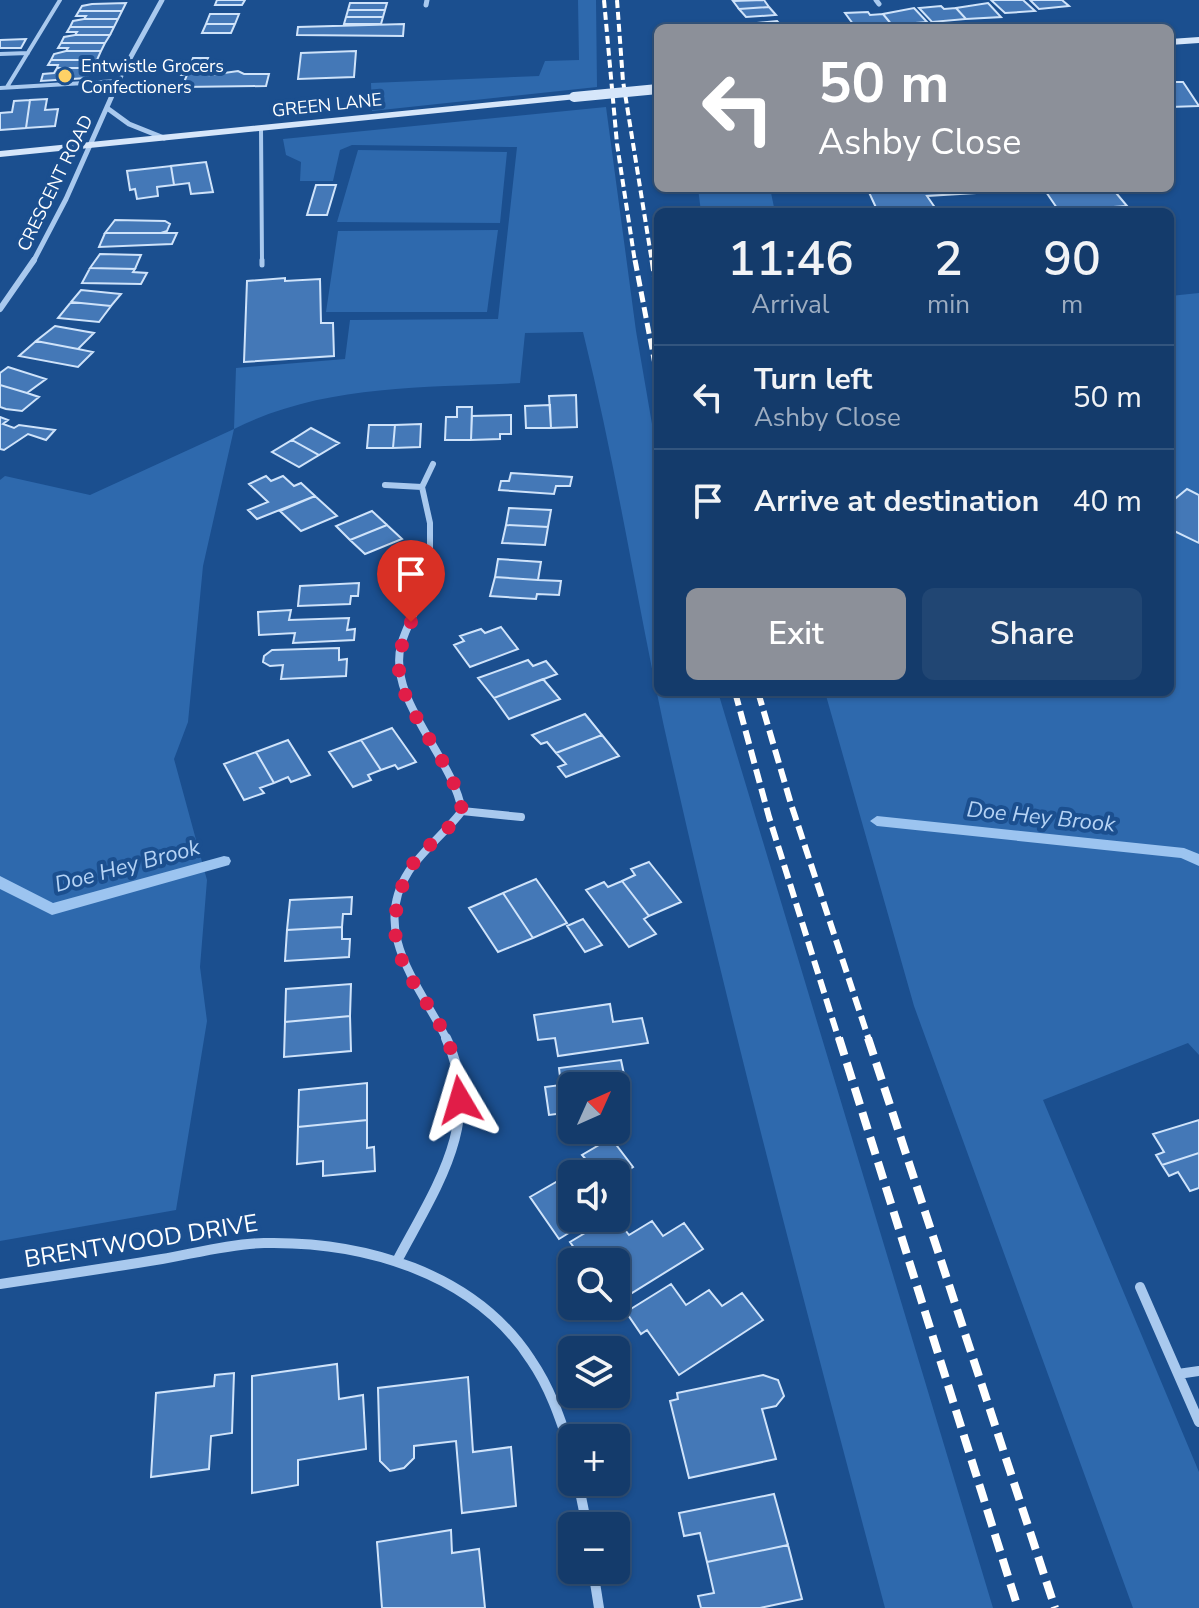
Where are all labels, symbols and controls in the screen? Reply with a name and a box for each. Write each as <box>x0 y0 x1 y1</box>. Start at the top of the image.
text: 50 m <box>818 45 949 122</box>
place label: Entwistle Grocers Confectioners <box>81 54 224 99</box>
icon: left <box>686 56 790 160</box>
marker: Entwistle Grocers Confectioners <box>56 67 74 85</box>
street label: GREEN LANE <box>271 87 383 123</box>
street label: CRESCENT ROAD <box>12 111 98 255</box>
text: Ashby Close <box>818 118 1021 167</box>
text: 11:46 <box>727 226 854 292</box>
text: 2 <box>934 226 963 292</box>
text: 90 <box>1043 226 1101 292</box>
text: Arrival <box>751 287 830 322</box>
text: min <box>927 287 970 322</box>
text: m <box>1061 287 1083 322</box>
text: Turn left <box>754 359 872 400</box>
icon: left <box>686 375 730 419</box>
text: 50 m <box>1073 377 1142 418</box>
text: Ashby Close <box>754 400 901 435</box>
icon: arrive <box>686 479 730 523</box>
text: Arrive at destination <box>754 481 1039 522</box>
text: 40 m <box>1073 481 1142 522</box>
pin <box>377 540 445 622</box>
icon: arrive <box>389 552 433 596</box>
button: Exit <box>686 588 906 680</box>
button: Share <box>922 588 1142 680</box>
water label: Doe Hey Brook <box>965 794 1118 840</box>
water label: Doe Hey Brook <box>51 832 204 900</box>
position arrow <box>418 1058 502 1142</box>
north arrow <box>558 1072 630 1144</box>
map controls <box>558 1072 630 1584</box>
button: sound <box>558 1160 630 1232</box>
street label: BRENTWOOD DRIVE <box>22 1207 260 1275</box>
button: search <box>558 1248 630 1320</box>
button: layers <box>558 1336 630 1408</box>
button: + <box>558 1424 630 1496</box>
button: − <box>558 1512 630 1584</box>

